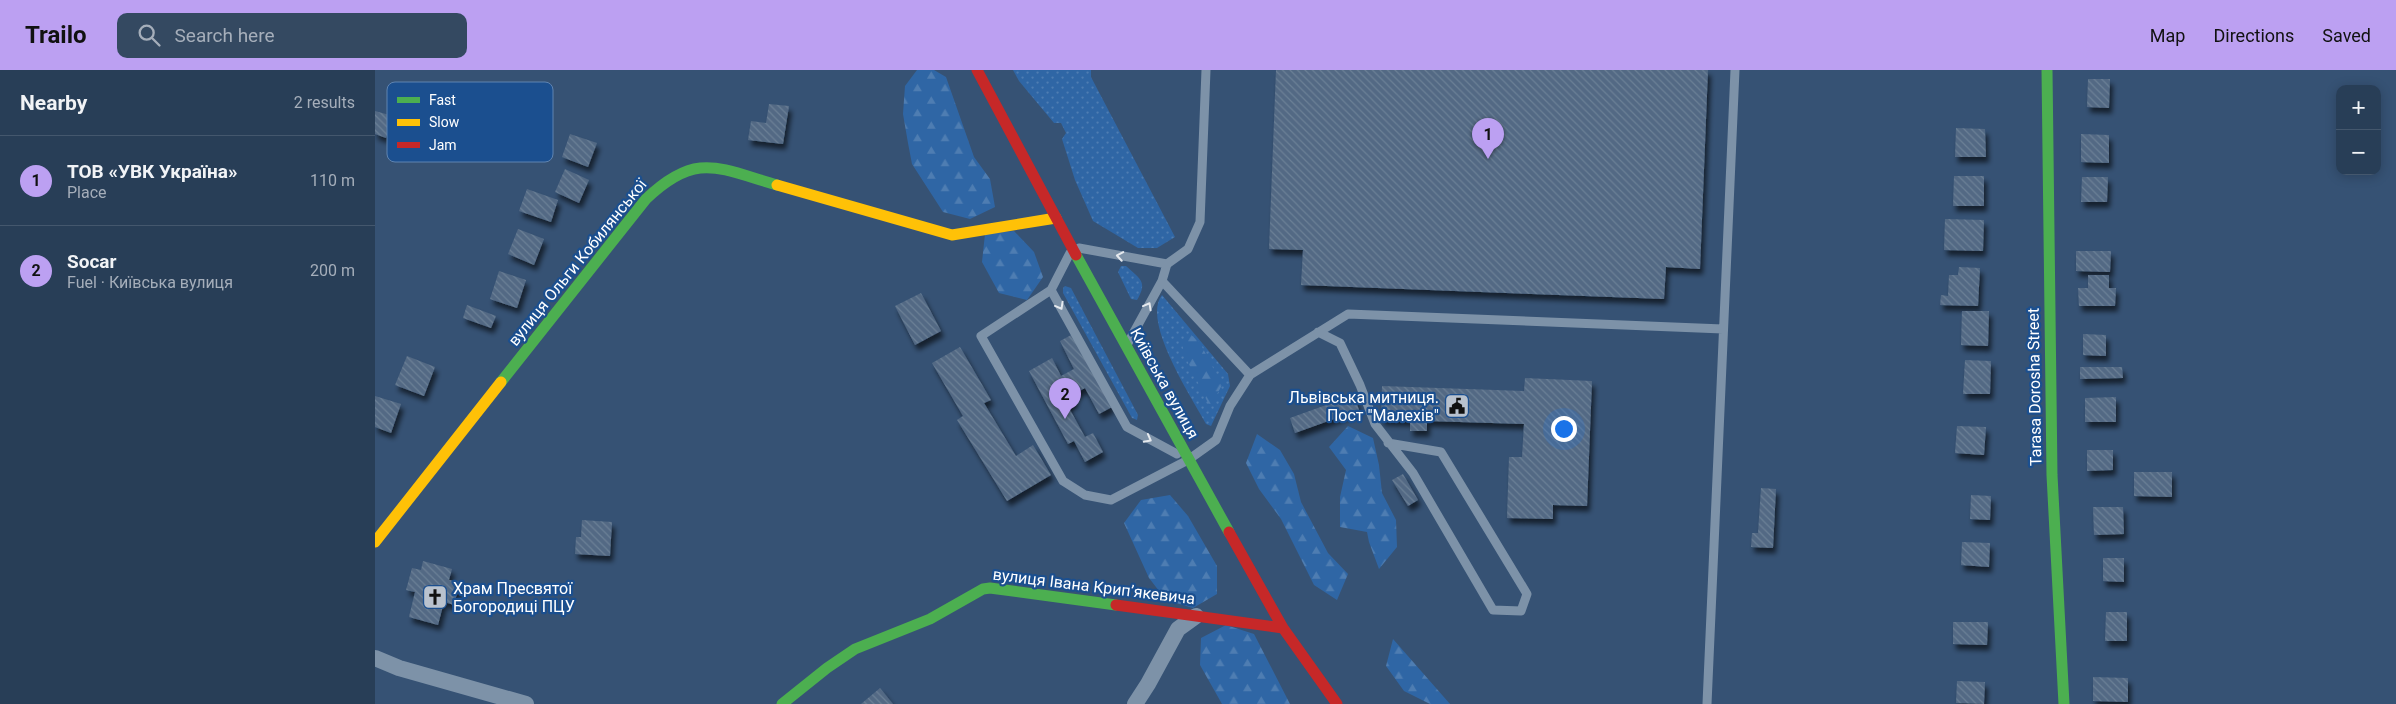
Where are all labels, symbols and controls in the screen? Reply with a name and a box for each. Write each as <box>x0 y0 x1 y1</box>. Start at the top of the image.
search box <box>117 13 467 58</box>
text: Trailo <box>25 21 87 49</box>
icon: search <box>135 21 163 49</box>
text: Search here <box>175 24 275 47</box>
text: Map <box>2150 25 2185 46</box>
text: Directions <box>2213 25 2294 46</box>
text: Saved <box>2322 25 2371 46</box>
legend <box>387 82 553 162</box>
map controls <box>2336 85 2381 175</box>
button: + <box>2336 85 2381 130</box>
text: Nearby <box>20 91 87 115</box>
text: Fast <box>429 92 456 108</box>
text: 2 results <box>294 93 355 112</box>
text: Slow <box>429 114 460 130</box>
pin: 1 <box>1472 118 1504 159</box>
button: − <box>2336 130 2381 175</box>
text: Jam <box>429 137 457 153</box>
text: ТОВ «УВК Україна» <box>67 160 237 183</box>
text: 1 <box>31 171 41 190</box>
text: 110 m <box>310 171 355 190</box>
street label: вулиця Ольги Кобилянської <box>504 174 651 350</box>
text: Place <box>67 183 107 202</box>
text: Socar <box>67 250 116 273</box>
one-way arrow <box>1115 251 1124 261</box>
text: 2 <box>31 261 41 280</box>
text: 200 m <box>310 261 355 280</box>
text: Fuel · Київська вулиця <box>67 273 233 292</box>
one-way arrow <box>1054 301 1064 310</box>
one-way arrow <box>1142 303 1152 312</box>
street label: Tarasa Dorosha Street <box>2024 308 2045 466</box>
street label: Київська вулиця <box>1126 324 1203 442</box>
pin: 2 <box>1049 378 1081 419</box>
place label: Львівська митниця. Пост "Малехів" <box>1289 388 1439 425</box>
public building icon: Львівська митниця. Пост "Малехів" <box>1444 393 1470 419</box>
your location <box>1551 416 1577 442</box>
one-way arrow <box>1143 433 1152 443</box>
street label: вулиця Івана Крипʼякевича <box>992 565 1196 608</box>
place label: Храм Пресвятої Богородиці ПЦУ <box>453 579 575 616</box>
church icon: Храм Пресвятої Богородиці ПЦУ <box>422 584 448 610</box>

